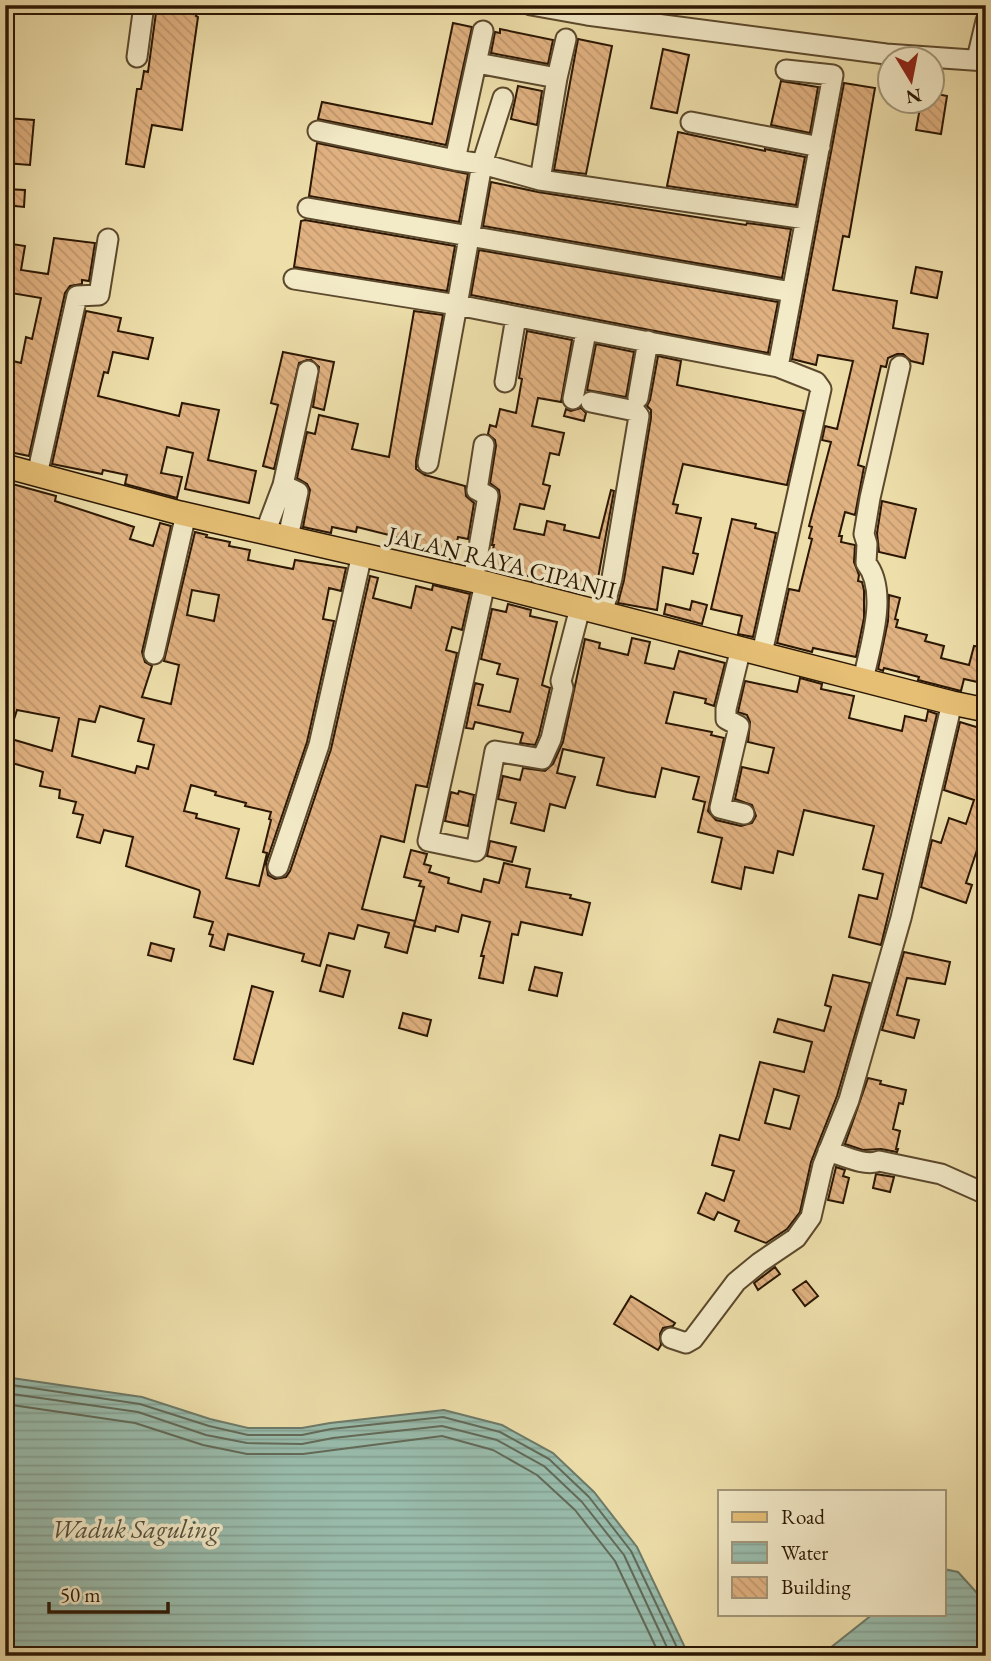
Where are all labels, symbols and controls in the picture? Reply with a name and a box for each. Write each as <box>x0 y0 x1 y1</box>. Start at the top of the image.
north arrow <box>876 46 946 116</box>
text: N <box>904 83 924 110</box>
street label: JALAN RAYA CIPANJI <box>383 518 619 605</box>
legend <box>718 1490 946 1616</box>
text: Road <box>781 1503 825 1530</box>
water label: Waduk Saguling <box>51 1512 220 1546</box>
text: Water <box>781 1539 828 1566</box>
scale bar <box>49 1570 168 1614</box>
text: Building <box>781 1573 851 1600</box>
text: 50 m <box>60 1581 101 1608</box>

